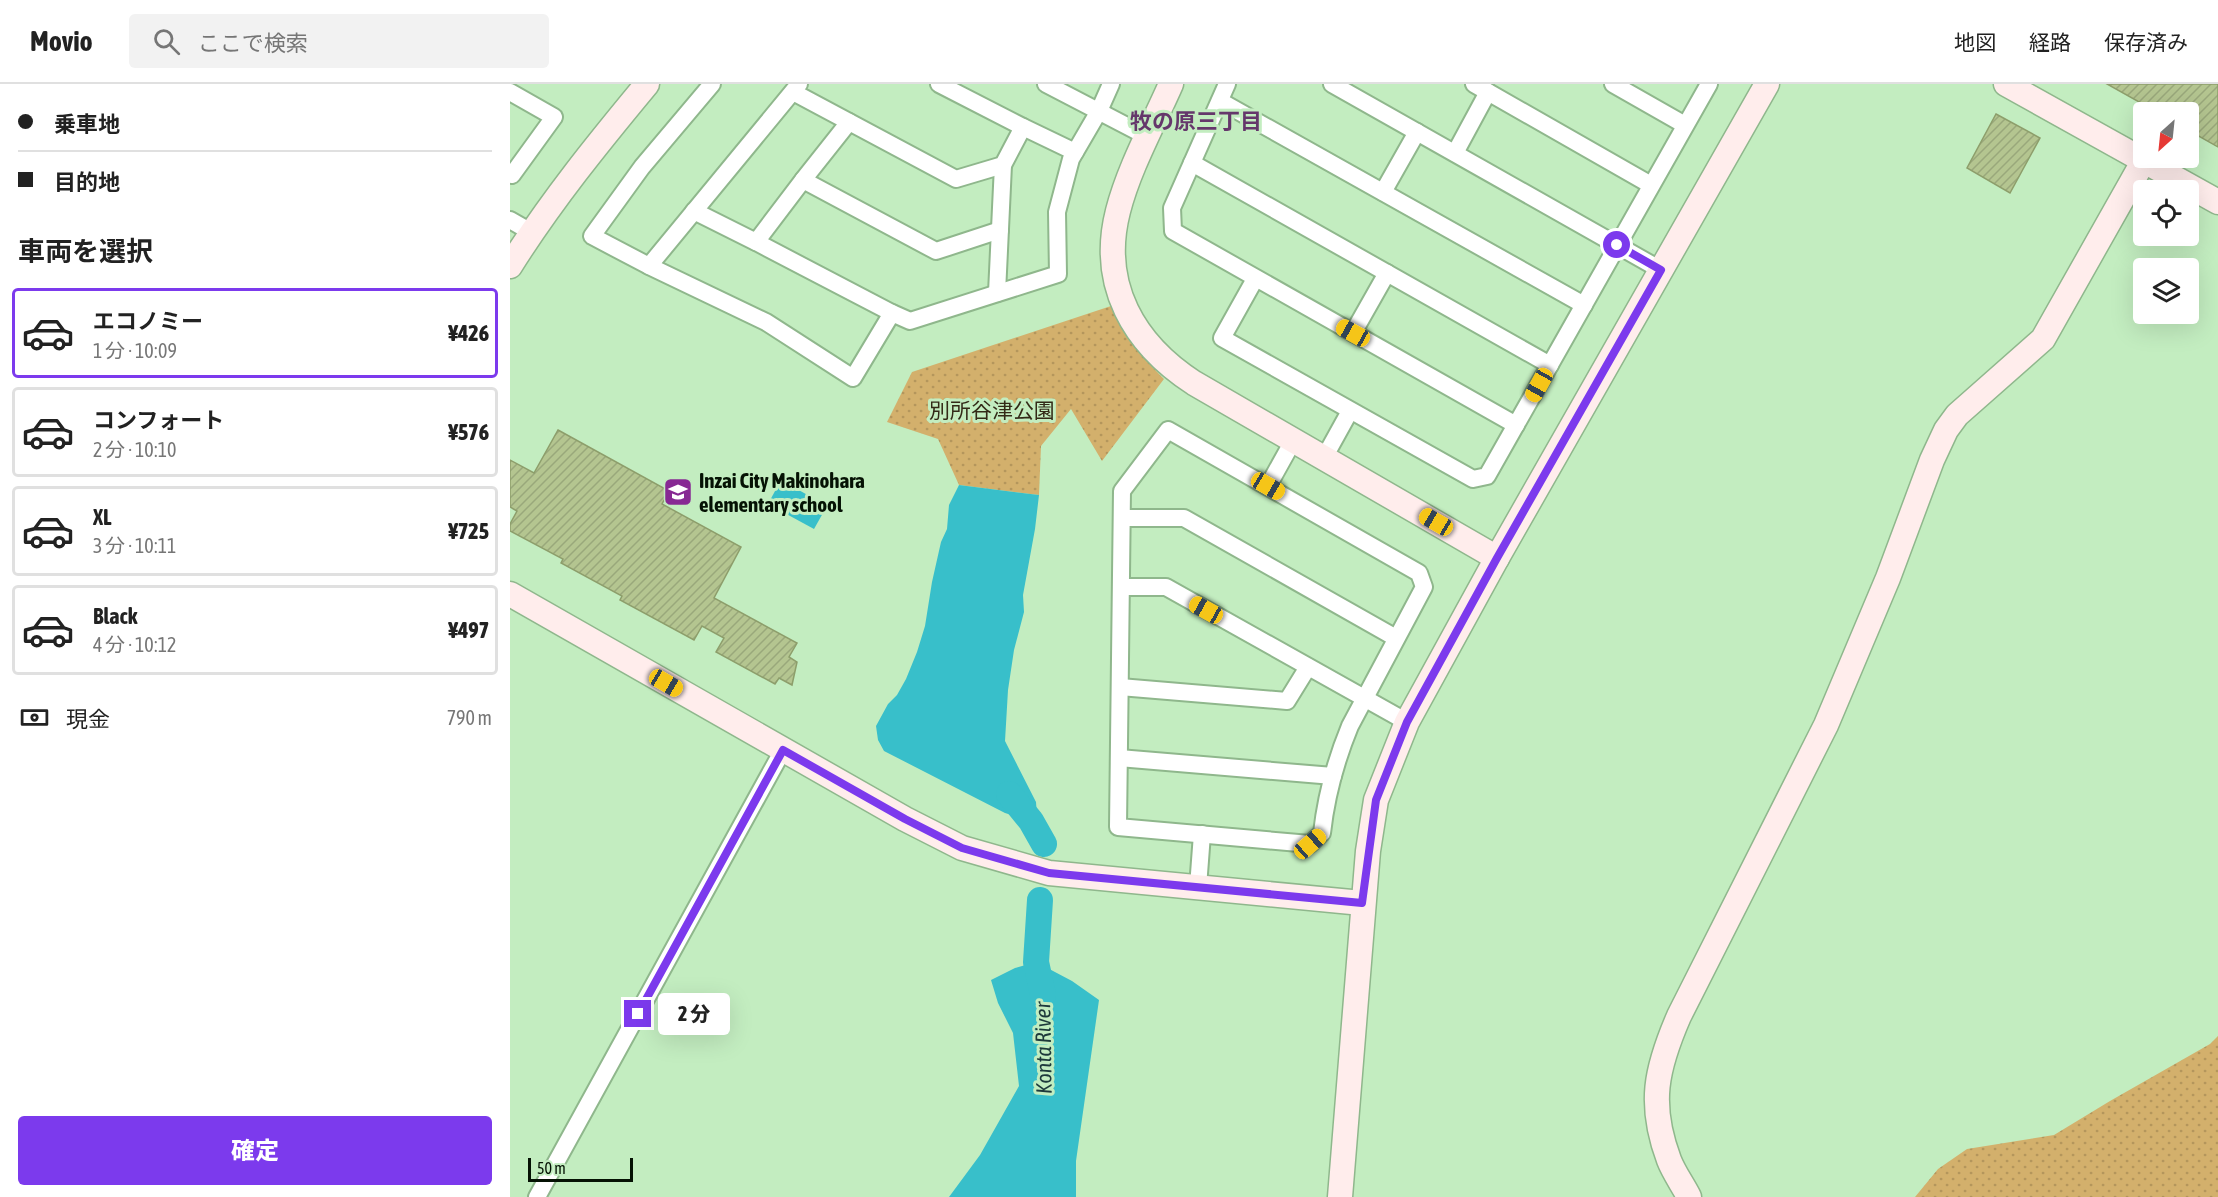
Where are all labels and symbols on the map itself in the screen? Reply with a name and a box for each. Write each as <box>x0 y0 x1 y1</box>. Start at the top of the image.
north arrow <box>2133 102 2199 168</box>
district label: 牧の原三丁目 <box>1130 108 1262 134</box>
route start <box>1603 231 1630 258</box>
car <box>1333 316 1373 350</box>
car <box>1522 365 1556 405</box>
park label: 別所谷津公園 <box>929 398 1055 422</box>
place label: Inzai City Makinohara elementary school <box>699 468 865 516</box>
car <box>1248 469 1288 503</box>
school or university icon: Inzai City Makinohara elementary school <box>662 476 694 508</box>
car <box>1416 505 1456 539</box>
car <box>1186 593 1226 627</box>
car <box>646 666 686 700</box>
car <box>1291 825 1329 863</box>
callout: 2 分 <box>659 993 731 1035</box>
route end <box>624 1000 651 1027</box>
water label: Konta River <box>1029 1000 1057 1094</box>
scale bar <box>528 1155 633 1182</box>

